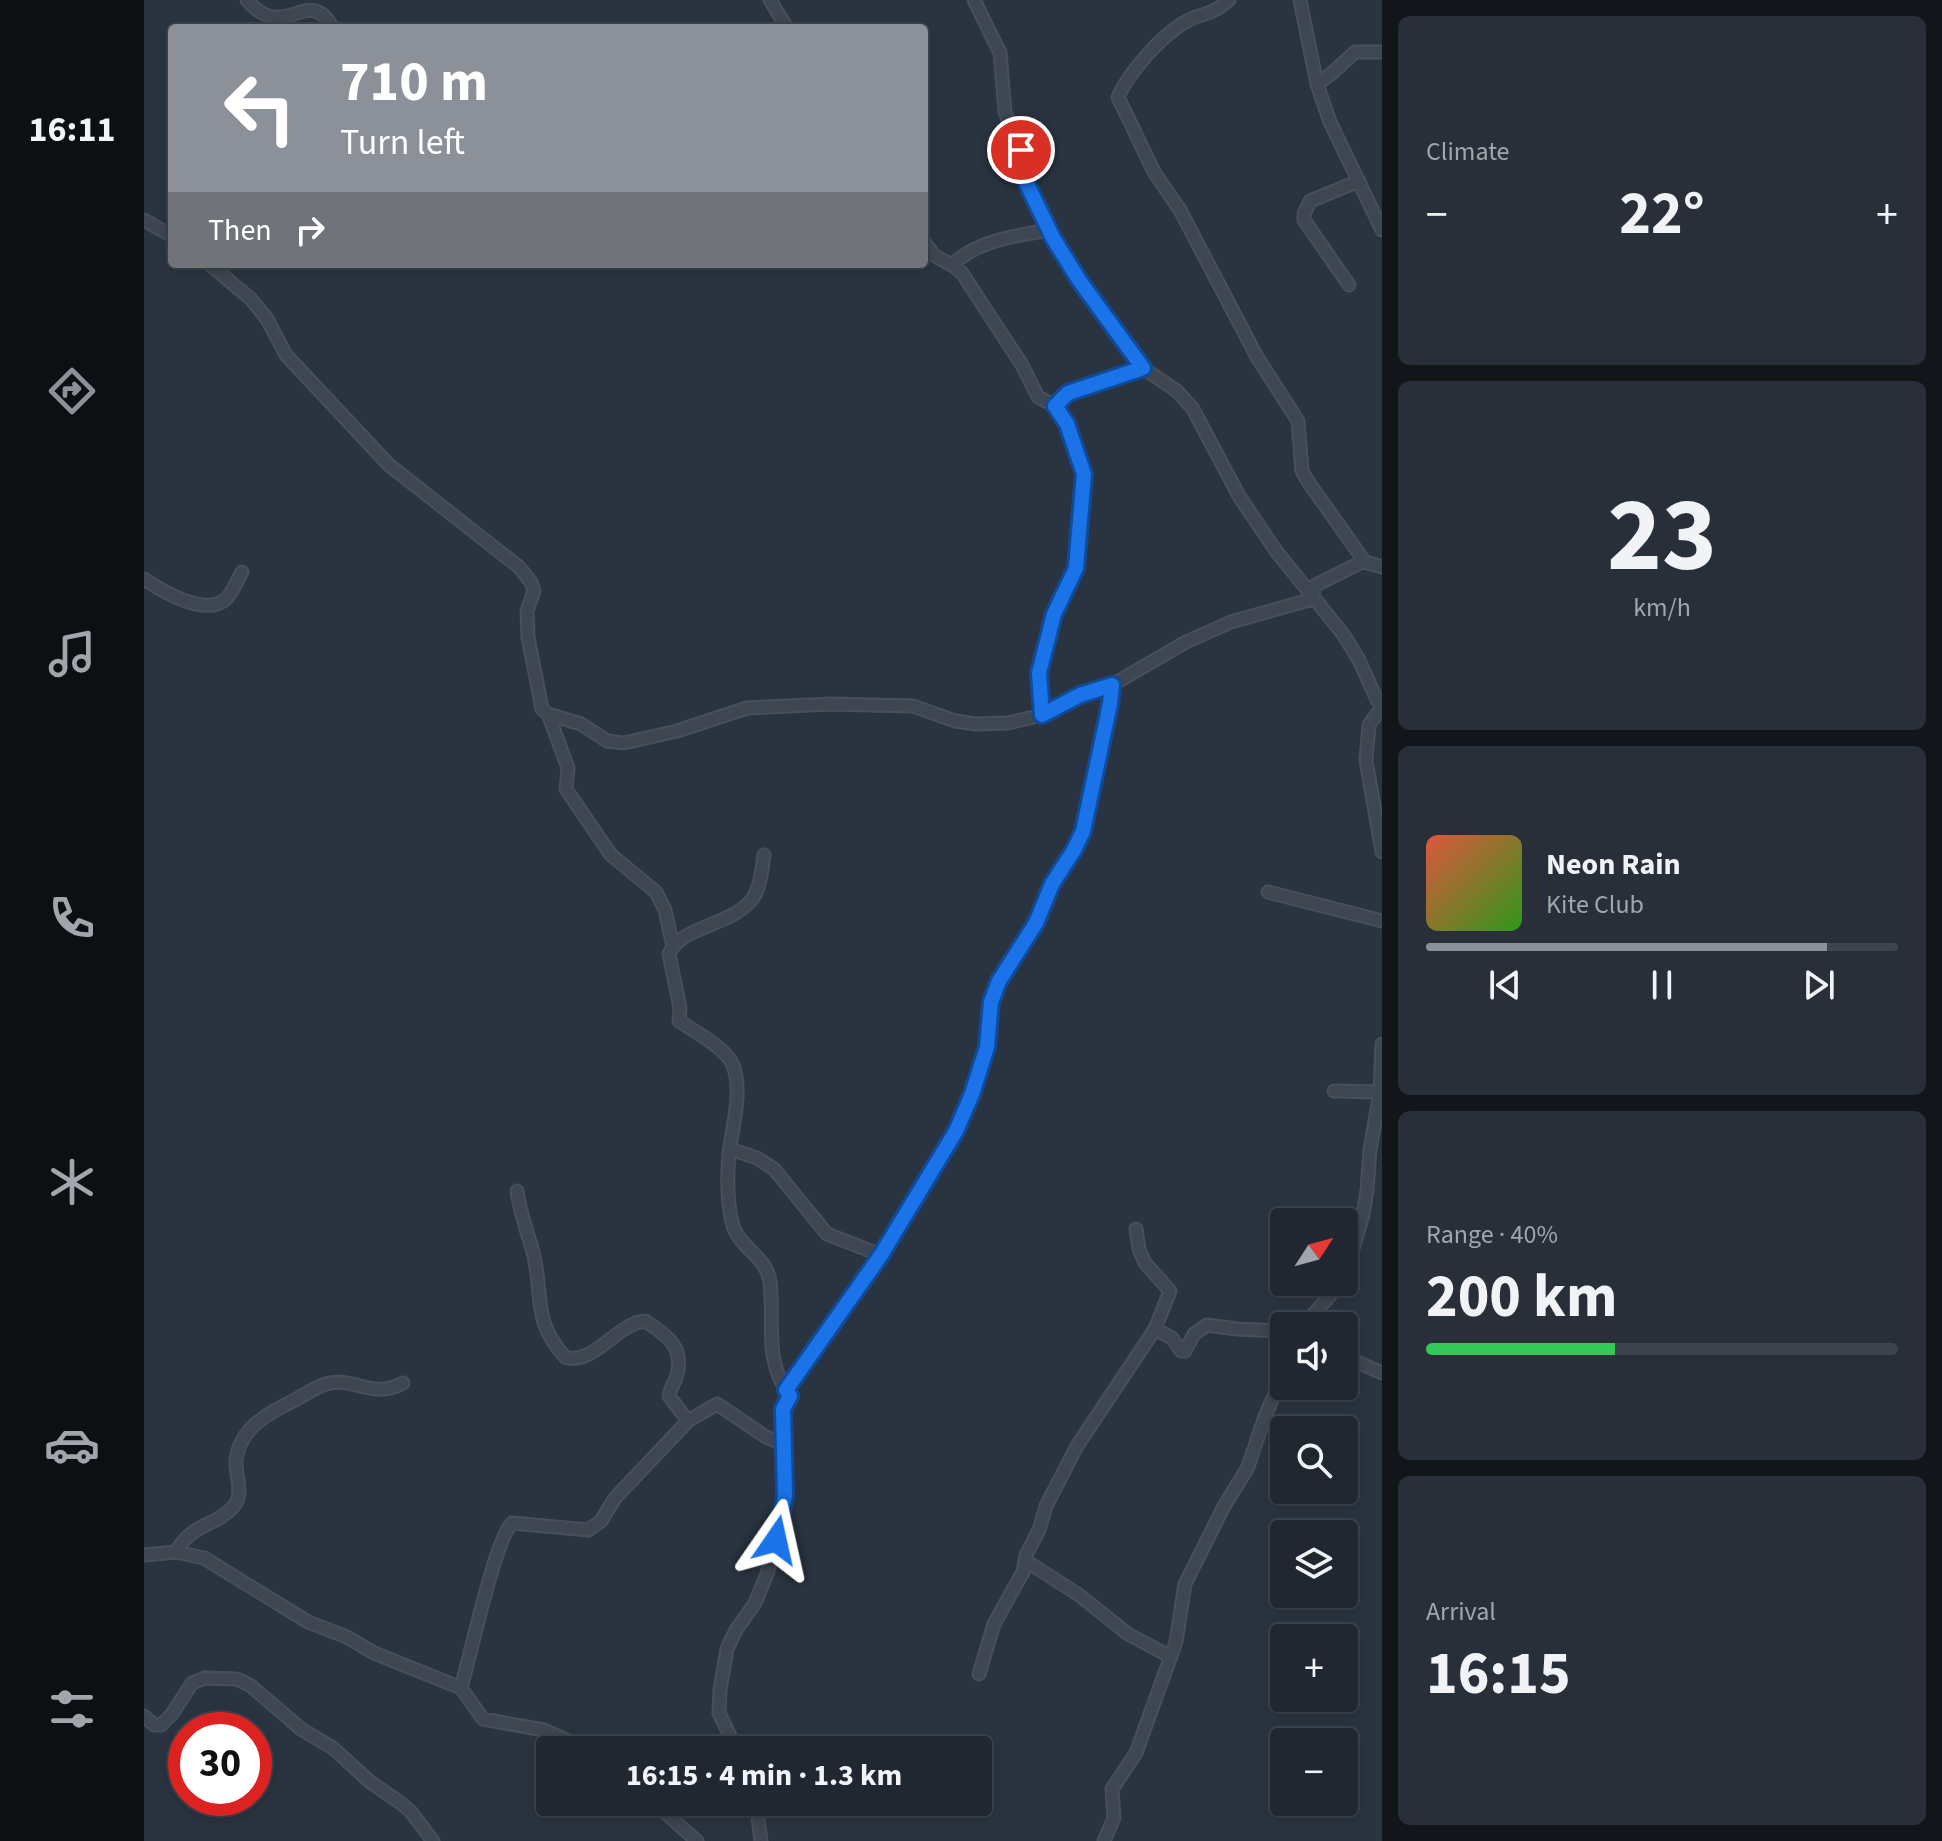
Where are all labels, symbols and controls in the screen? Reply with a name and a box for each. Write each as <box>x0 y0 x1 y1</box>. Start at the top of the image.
text: 710 m <box>340 43 488 122</box>
icon: left <box>208 56 312 160</box>
text: 16:11 <box>29 104 115 155</box>
pin <box>987 116 1055 184</box>
text: Turn left <box>340 117 465 168</box>
icon: arrive <box>999 128 1043 172</box>
text: Climate <box>1426 133 1510 170</box>
text: 22° <box>1619 172 1705 257</box>
text: − <box>1426 184 1448 247</box>
text: + <box>1876 184 1898 247</box>
icon: right <box>288 208 332 252</box>
text: Then <box>208 209 272 252</box>
icon: directions <box>44 363 100 419</box>
text: 23 <box>1607 463 1717 611</box>
text: km/h <box>1633 589 1691 626</box>
icon: music <box>44 626 100 682</box>
text: Neon Rain <box>1546 843 1681 886</box>
text: Kite Club <box>1546 886 1644 923</box>
icon: phone <box>44 890 100 946</box>
icon: previous <box>1483 963 1527 1007</box>
icon: pause <box>1640 963 1684 1007</box>
icon: next <box>1797 963 1841 1007</box>
icon: climate <box>44 1154 100 1210</box>
north arrow <box>1270 1208 1358 1296</box>
map controls <box>1270 1208 1358 1816</box>
text: Range · 40% <box>1426 1216 1558 1253</box>
text: 200 km <box>1426 1255 1617 1340</box>
button: sound <box>1270 1312 1358 1400</box>
button: search <box>1270 1416 1358 1504</box>
icon: car <box>44 1417 100 1473</box>
position arrow <box>734 1498 818 1582</box>
button: layers <box>1270 1520 1358 1608</box>
text: Arrival <box>1426 1593 1496 1630</box>
button: + <box>1270 1624 1358 1712</box>
text: 16:15 <box>1426 1632 1571 1717</box>
icon: filters <box>44 1681 100 1737</box>
speed limit sign: 30 <box>168 1712 272 1816</box>
button: − <box>1270 1728 1358 1816</box>
text: 16:15 · 4 min · 1.3 km <box>626 1754 902 1797</box>

